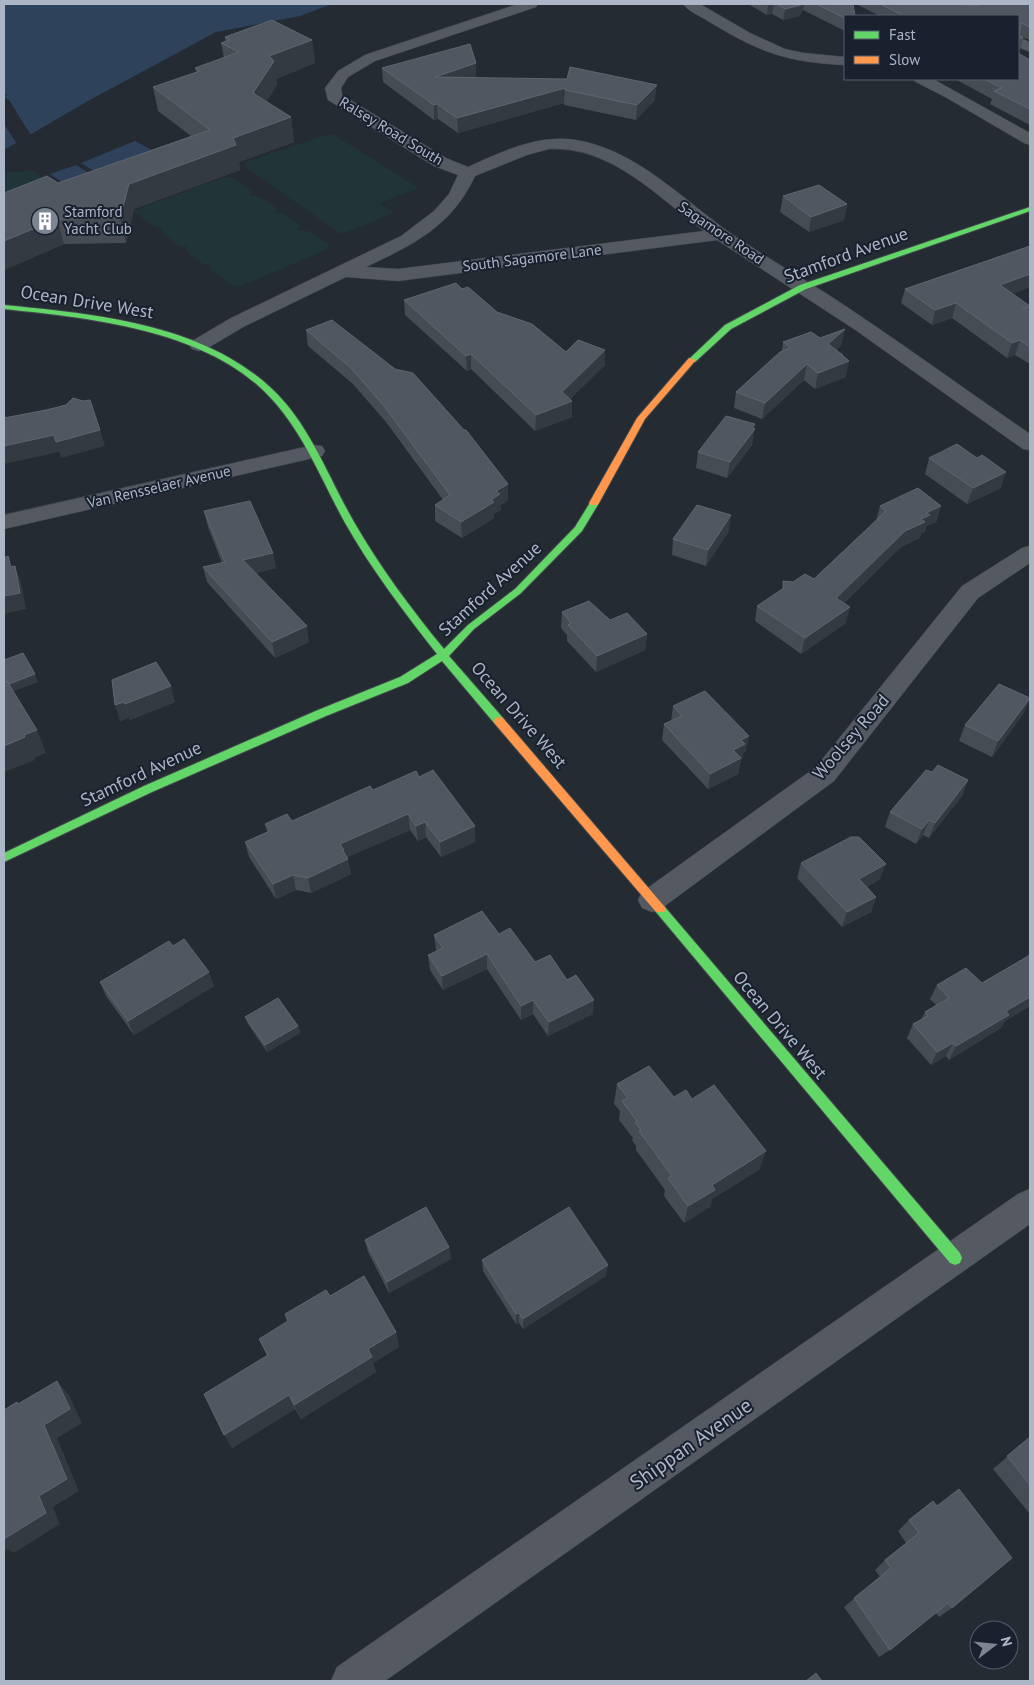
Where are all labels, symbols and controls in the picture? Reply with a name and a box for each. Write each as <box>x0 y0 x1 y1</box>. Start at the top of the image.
legend <box>844 15 1019 80</box>
text: Fast <box>889 25 916 44</box>
text: Slow <box>889 50 920 69</box>
street label: Ralsey Road South <box>336 92 447 169</box>
street label: Sagamore Road <box>675 197 768 268</box>
place label: Stamford Yacht Club <box>64 202 132 238</box>
building icon: Stamford Yacht Club <box>30 206 60 236</box>
street label: Stamford Avenue <box>781 221 911 288</box>
street label: South Sagamore Lane <box>461 240 603 275</box>
street label: Ocean Drive West <box>19 280 155 323</box>
street label: Van Rensselaer Avenue <box>84 461 232 512</box>
street label: Stamford Avenue <box>433 536 546 641</box>
street label: Ocean Drive West <box>467 656 572 773</box>
street label: Woolsey Road <box>807 689 894 784</box>
street label: Stamford Avenue <box>77 736 205 812</box>
street label: Ocean Drive West <box>728 966 832 1084</box>
street label: Shippan Avenue <box>624 1391 757 1496</box>
north arrow <box>969 1620 1019 1670</box>
text: N <box>997 1635 1016 1648</box>

